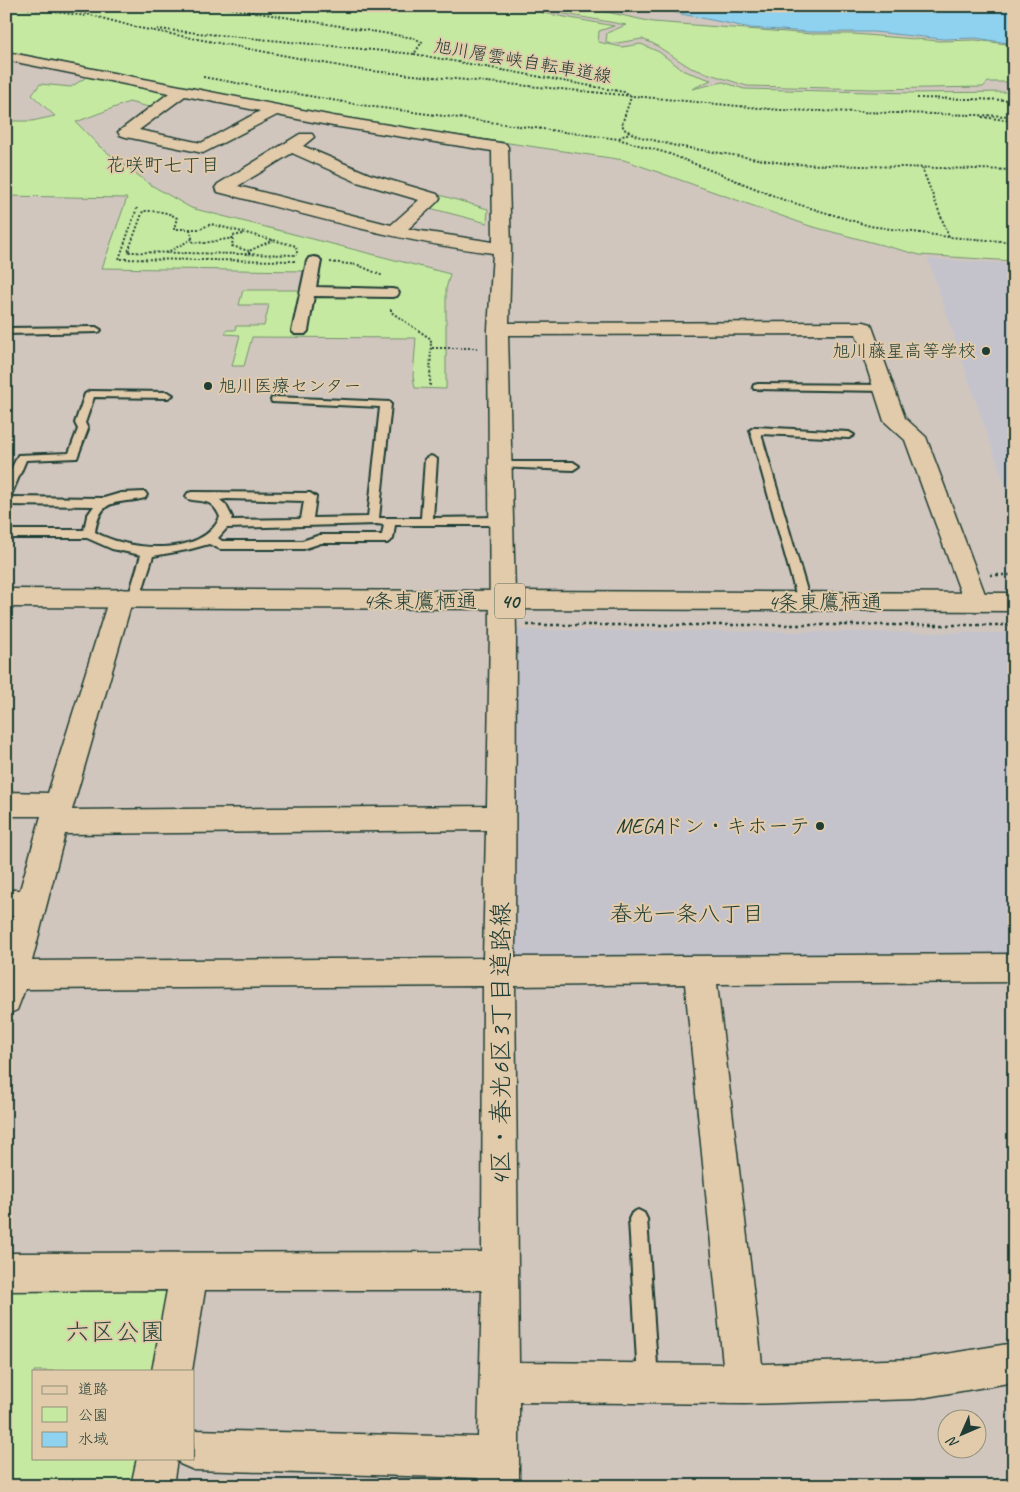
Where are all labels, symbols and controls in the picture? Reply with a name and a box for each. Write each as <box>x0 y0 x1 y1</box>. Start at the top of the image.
street label: 旭川層雲峡自転車道線 <box>432 35 614 87</box>
district label: 花咲町七丁目 <box>106 153 220 177</box>
place label: 旭川藤星高等学校 <box>832 340 976 362</box>
marker: 旭川藤星高等学校 <box>980 345 992 357</box>
place label: 旭川医療センター <box>218 375 361 397</box>
marker: 旭川医療センター <box>202 380 214 392</box>
road number: 40 <box>495 584 525 618</box>
street label: 4条東鷹栖通 <box>363 588 477 614</box>
street label: 4条東鷹栖通 <box>768 589 882 615</box>
place label: MEGAドン・キホーテ <box>616 813 810 839</box>
marker: MEGAドン・キホーテ <box>814 820 826 832</box>
district label: 春光一条八丁目 <box>610 900 764 928</box>
street label: 4区・春光6区3丁目道路線 <box>485 902 517 1186</box>
park label: 六区公園 <box>65 1316 165 1348</box>
legend <box>32 1370 195 1460</box>
text: 道路 <box>78 1380 108 1399</box>
text: 公園 <box>78 1406 108 1425</box>
north arrow <box>938 1410 988 1460</box>
text: 水域 <box>78 1430 108 1449</box>
text: N <box>942 1432 962 1452</box>

